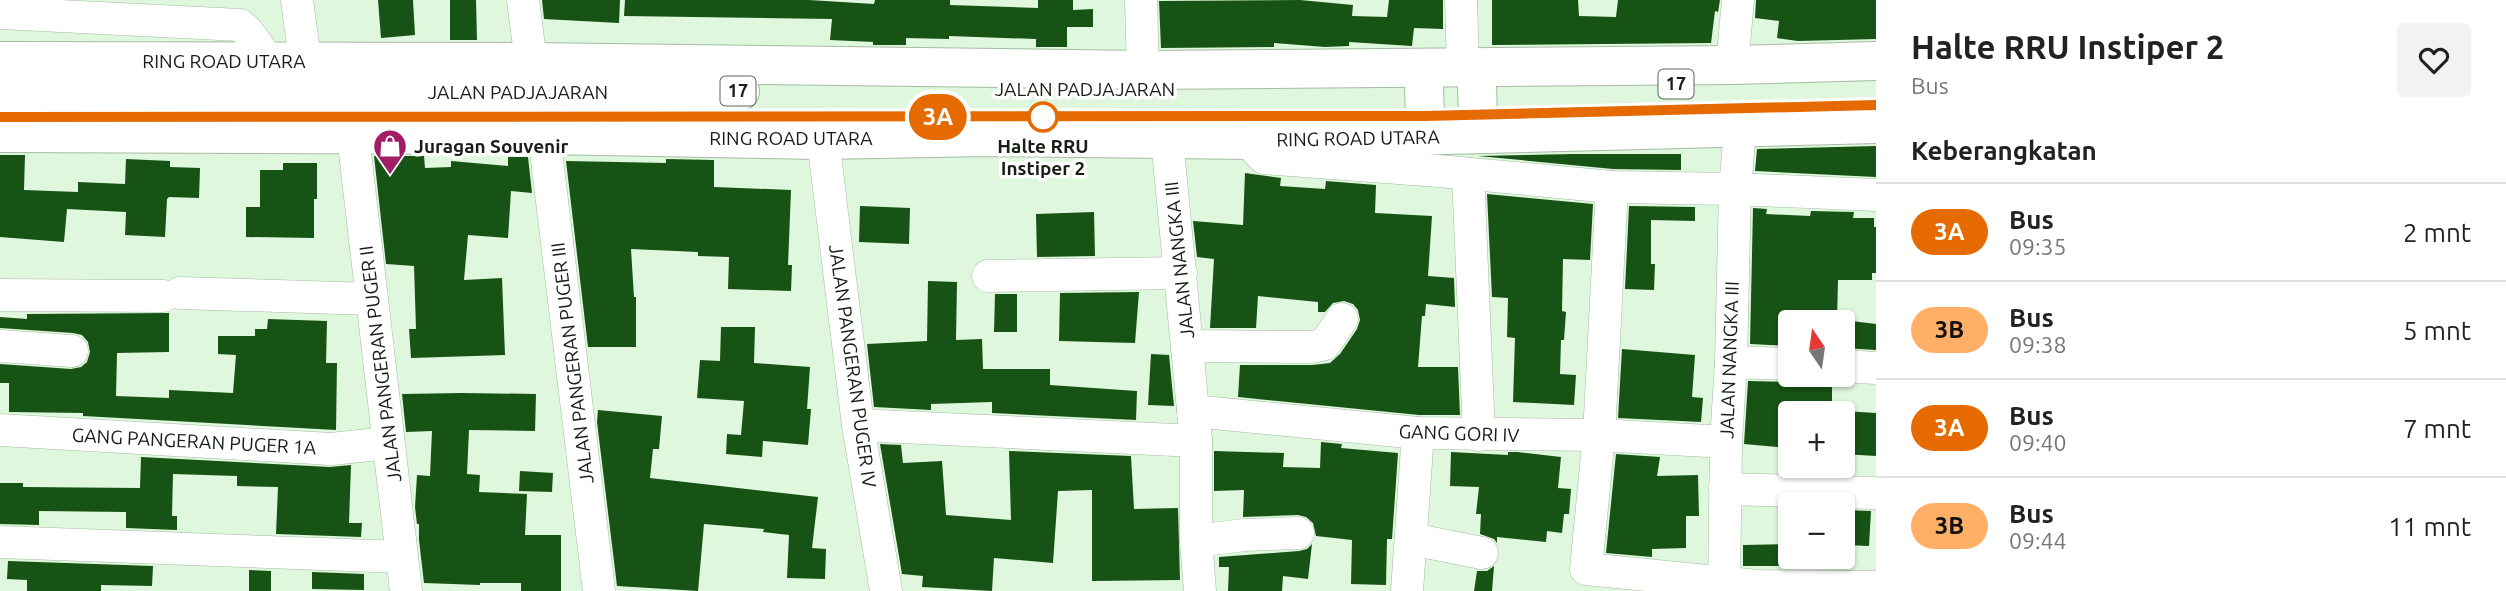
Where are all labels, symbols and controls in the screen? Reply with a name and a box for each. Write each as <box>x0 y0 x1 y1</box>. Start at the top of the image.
button: heart <box>2397 23 2471 97</box>
text: Halte RRU Instiper 2 <box>1911 28 2224 65</box>
street label: RING ROAD UTARA <box>142 50 306 72</box>
road number: 17 <box>1658 70 1694 98</box>
text: Bus <box>1911 73 1949 98</box>
road number: 17 <box>720 76 756 106</box>
street label: JALAN PADJAJARAN <box>995 78 1175 100</box>
street label: JALAN PADJAJARAN <box>428 81 608 103</box>
line badge: 3A <box>906 94 970 140</box>
marker: Halte RRU Instiper 2 <box>1028 102 1058 132</box>
text: 3A <box>923 103 953 130</box>
street label: RING ROAD UTARA <box>1276 126 1440 150</box>
shop icon: Juragan Souvenir <box>371 127 409 176</box>
street label: RING ROAD UTARA <box>709 127 873 149</box>
place label: Juragan Souvenir <box>414 135 569 157</box>
place label: Halte RRU Instiper 2 <box>997 135 1089 179</box>
text: Keberangkatan <box>1911 136 2097 165</box>
street label: JALAN NANGKA III <box>1160 180 1198 340</box>
text: Bus <box>2009 205 2054 234</box>
text: 3A <box>1934 218 1965 245</box>
text: 2 mnt <box>2403 218 2471 247</box>
text: 09:35 <box>2009 234 2067 259</box>
street label: JALAN PANGERAN PUGER III <box>546 241 598 485</box>
street label: JALAN PANGERAN PUGER IV <box>825 243 881 489</box>
street label: JALAN PANGERAN PUGER II <box>355 245 405 483</box>
street label: JALAN NANGKA III <box>1715 281 1743 439</box>
text: Bus <box>2009 303 2054 332</box>
north arrow <box>1778 310 1855 387</box>
map controls <box>1778 310 1855 569</box>
text: 3B <box>1935 316 1964 343</box>
text: 5 mnt <box>2403 316 2471 345</box>
text: 09:38 <box>2009 332 2067 357</box>
button: + <box>1778 401 1855 478</box>
text: Bus <box>2009 401 2054 430</box>
text: 3A <box>1934 414 1965 441</box>
text: 7 mnt <box>2403 414 2471 443</box>
street label: GANG GORI IV <box>1398 420 1520 446</box>
street label: GANG PANGERAN PUGER 1A <box>71 424 317 458</box>
text: 09:40 <box>2009 430 2067 455</box>
button: − <box>1778 492 1855 569</box>
text: Bus <box>2009 499 2054 528</box>
text: 3B <box>1935 512 1964 539</box>
text: 11 mnt <box>2388 512 2471 541</box>
text: 09:44 <box>2009 528 2067 553</box>

